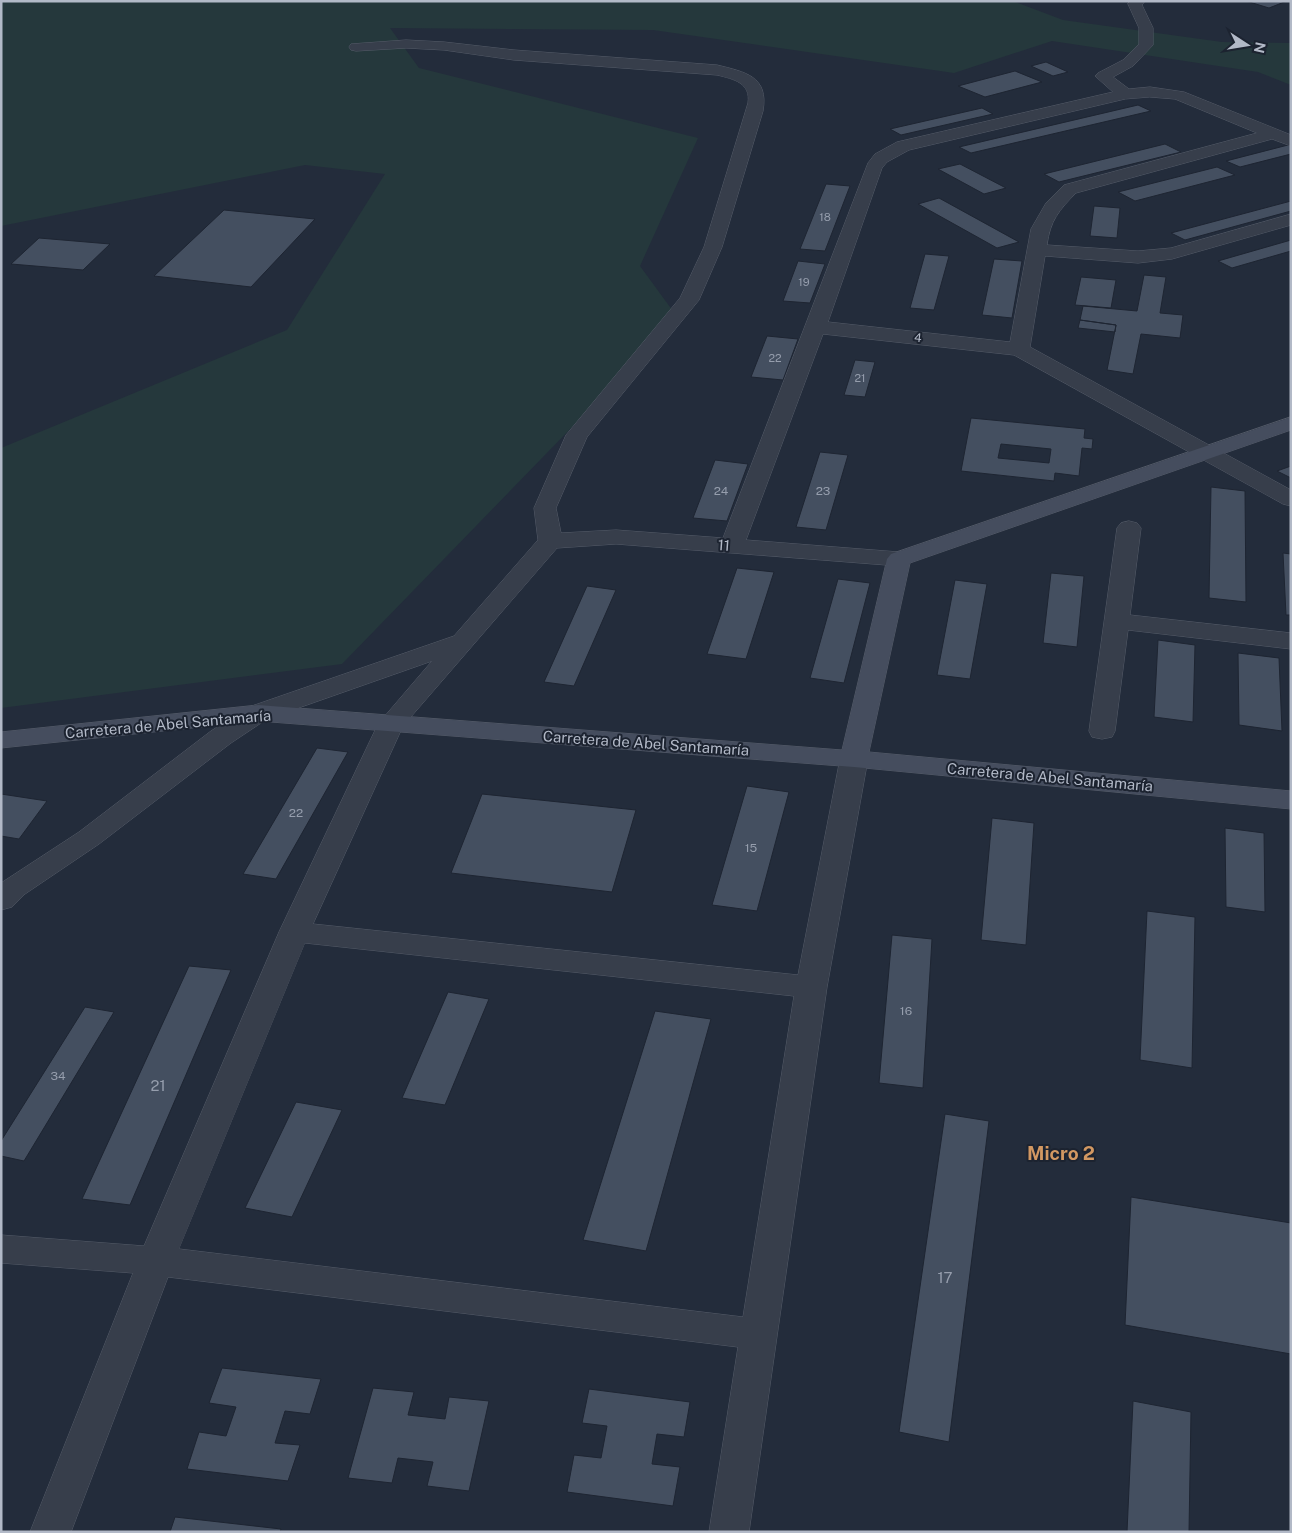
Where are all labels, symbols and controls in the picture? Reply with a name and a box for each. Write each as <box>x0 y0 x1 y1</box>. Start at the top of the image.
north arrow <box>1222 20 1272 70</box>
text: N <box>1251 41 1269 55</box>
house number: 18 <box>819 211 831 223</box>
house number: 19 <box>798 276 810 288</box>
street label: 4 <box>914 331 923 345</box>
house number: 22 <box>768 352 782 364</box>
house number: 21 <box>854 372 866 384</box>
house number: 24 <box>714 484 729 498</box>
house number: 23 <box>816 484 830 498</box>
street label: 11 <box>717 536 731 554</box>
street label: Carretera de Abel Santamaría <box>64 707 272 741</box>
street label: Carretera de Abel Santamaría <box>542 727 750 759</box>
street label: Carretera de Abel Santamaría <box>946 760 1154 794</box>
house number: 22 <box>289 806 303 820</box>
house number: 15 <box>745 841 758 855</box>
house number: 16 <box>900 1004 912 1018</box>
house number: 34 <box>50 1069 66 1083</box>
house number: 21 <box>150 1077 166 1094</box>
district label: Micro 2 <box>1027 1142 1095 1164</box>
house number: 17 <box>937 1269 953 1286</box>

